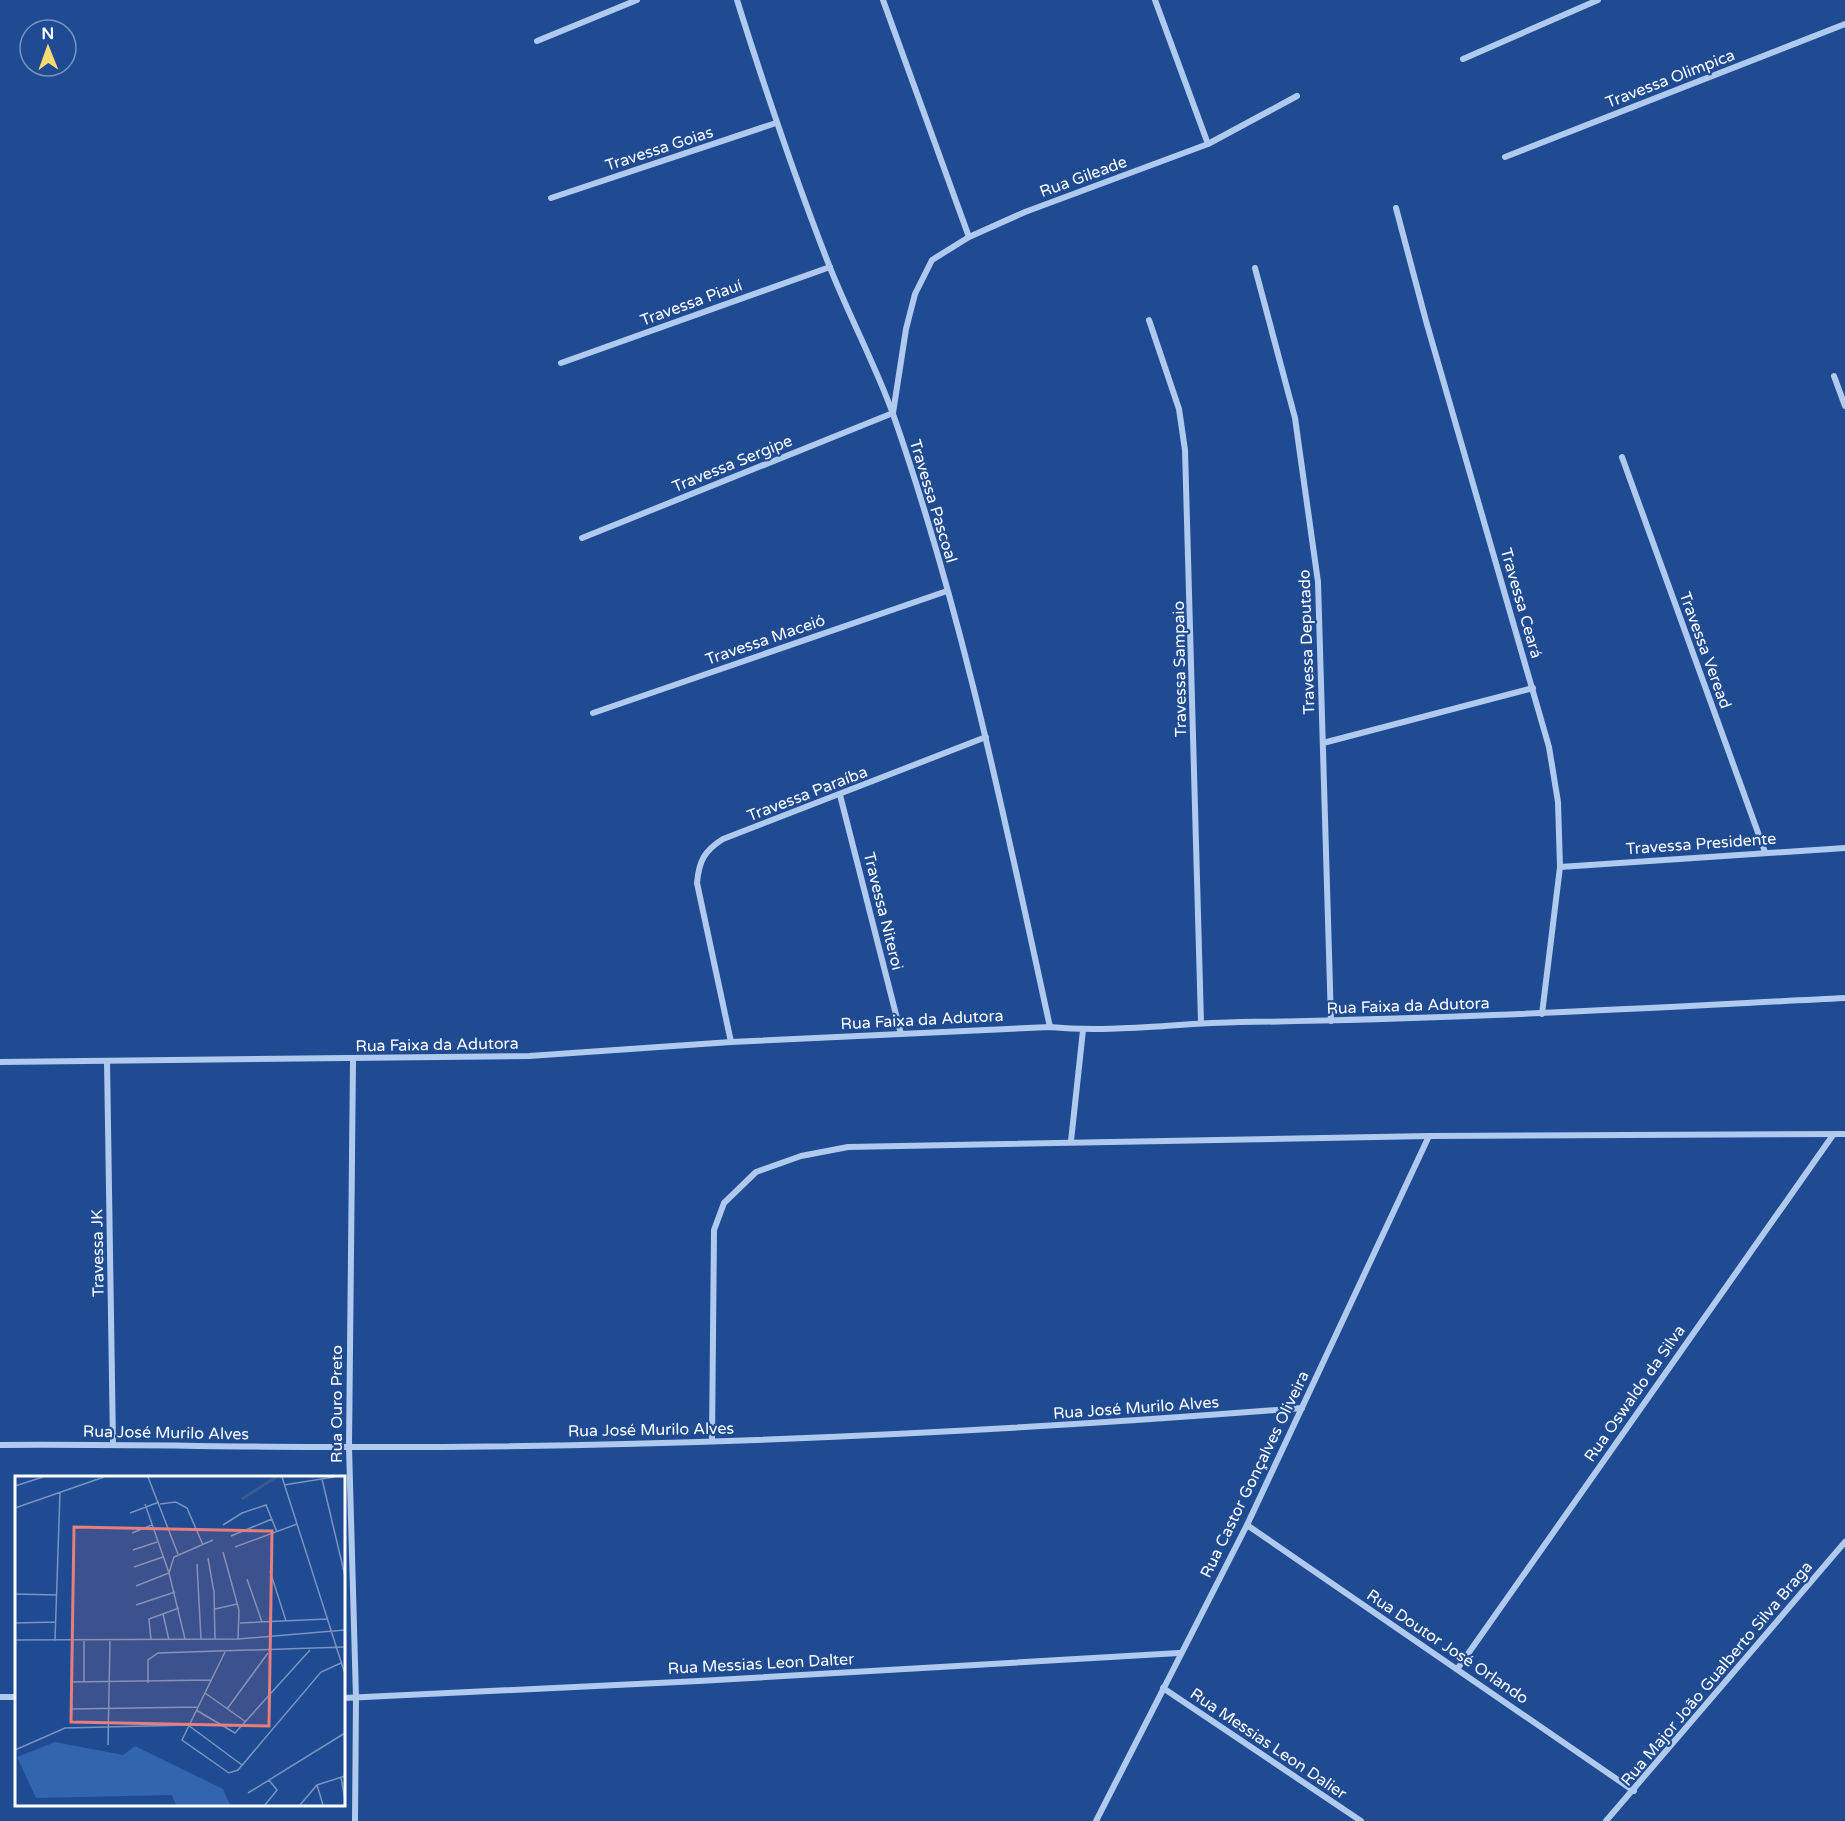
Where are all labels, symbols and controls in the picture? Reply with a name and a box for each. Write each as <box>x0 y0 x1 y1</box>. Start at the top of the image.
north arrow <box>18 18 78 78</box>
text: N <box>41 24 54 44</box>
street label: Travessa Olimpica <box>1603 45 1738 113</box>
street label: Travessa Goias <box>603 122 716 176</box>
street label: Rua Gileade <box>1037 152 1130 202</box>
street label: Travessa Piauí <box>638 275 745 331</box>
street label: Travessa Sergipe <box>669 431 795 497</box>
street label: Travessa Pascoal <box>905 437 961 565</box>
street label: Travessa Ceará <box>1496 546 1546 661</box>
street label: Travessa Deputado <box>1294 569 1320 715</box>
street label: Travessa Veread <box>1675 589 1735 712</box>
street label: Travessa Sampaio <box>1169 601 1191 737</box>
street label: Travessa Maceió <box>703 610 828 670</box>
street label: Travessa Paraíba <box>744 762 870 826</box>
street label: Travessa Presidente <box>1625 829 1777 859</box>
street label: Travessa Niteroi <box>859 850 907 972</box>
street label: Rua Faixa da Adutora <box>1326 993 1490 1019</box>
street label: Rua Faixa da Adutora <box>840 1006 1004 1034</box>
street label: Rua Faixa da Adutora <box>355 1034 519 1056</box>
street label: Travessa JK <box>87 1209 109 1297</box>
street label: Rua Oswaldo da Silva <box>1580 1321 1690 1466</box>
street label: Rua Ouro Preto <box>327 1345 347 1463</box>
street label: Rua Castor Gonçalves Oliveira <box>1196 1368 1314 1581</box>
street label: Rua José Murilo Alves <box>1052 1392 1220 1424</box>
street label: Rua José Murilo Alves <box>568 1419 734 1441</box>
street label: Rua José Murilo Alves <box>83 1422 249 1444</box>
inset map <box>15 1476 345 1806</box>
street label: Rua Major João Gualberto Silva Braga <box>1617 1557 1817 1790</box>
street label: Rua Doutor José Orlando <box>1363 1585 1532 1709</box>
street label: Rua Messias Leon Dalter <box>667 1649 856 1679</box>
street label: Rua Messias Leon Dalier <box>1186 1684 1351 1804</box>

